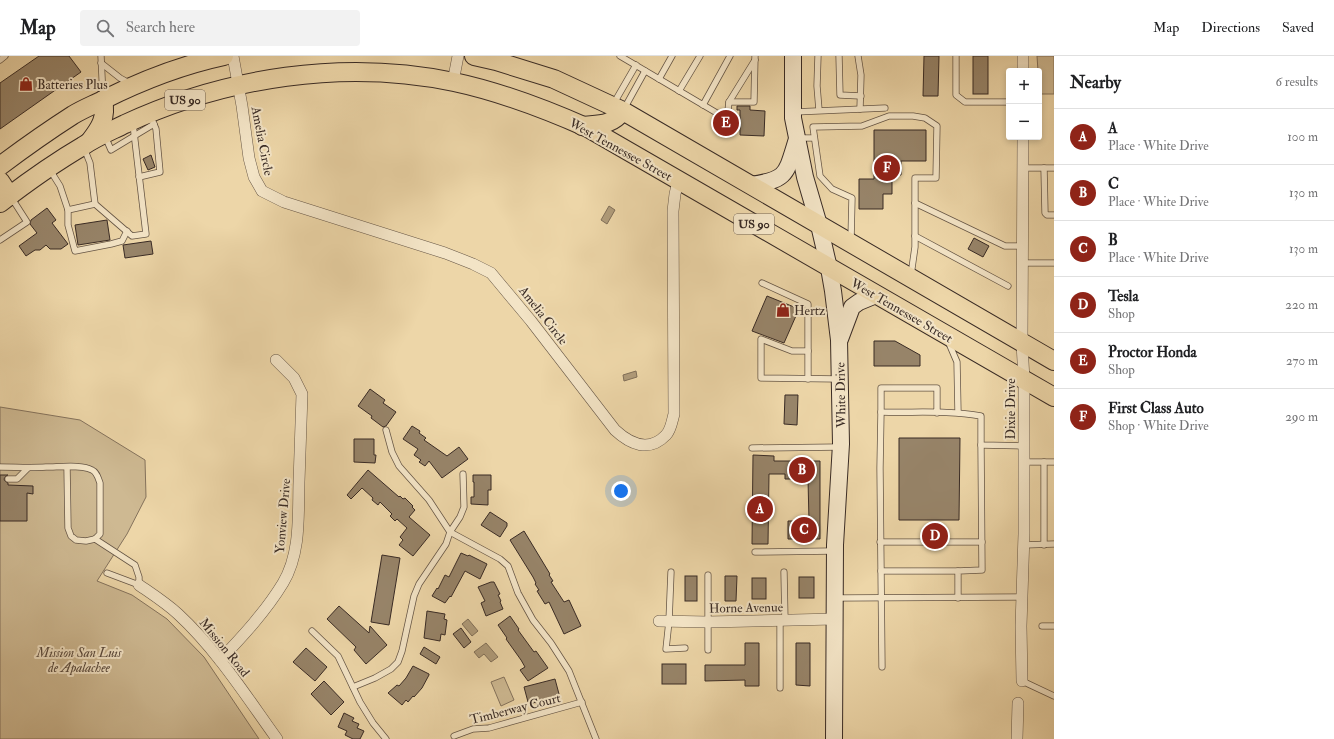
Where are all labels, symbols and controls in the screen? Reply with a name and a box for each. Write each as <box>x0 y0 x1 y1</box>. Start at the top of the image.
search box <box>80 10 360 46</box>
text: Map <box>20 16 56 40</box>
icon: search <box>94 17 116 39</box>
text: Search here <box>126 18 195 37</box>
text: Map <box>1153 19 1179 36</box>
text: Directions <box>1201 19 1260 36</box>
text: Saved <box>1282 19 1314 36</box>
map controls <box>1006 68 1042 140</box>
button: + <box>1006 68 1042 104</box>
text: Nearby <box>1070 72 1121 93</box>
text: 6 results <box>1275 74 1318 90</box>
shop icon: Batteries Plus <box>18 76 34 92</box>
place label: Batteries Plus <box>37 77 108 93</box>
road number: US 90 <box>165 90 205 110</box>
street label: Amelia Circle <box>247 104 277 178</box>
button: − <box>1006 104 1042 140</box>
pin: E <box>713 108 739 138</box>
street label: West Tennessee Street <box>565 115 675 185</box>
text: A <box>1108 119 1118 138</box>
text: A <box>1079 129 1087 145</box>
text: 100 m <box>1287 129 1318 145</box>
text: Place · White Drive <box>1108 138 1209 154</box>
pin: F <box>874 153 900 183</box>
text: C <box>1108 175 1119 194</box>
text: B <box>1079 185 1087 201</box>
text: 130 m <box>1289 185 1318 201</box>
text: Place · White Drive <box>1108 194 1209 210</box>
road number: US 90 <box>734 214 774 234</box>
text: B <box>1108 231 1118 250</box>
text: C <box>1078 241 1088 257</box>
text: 130 m <box>1289 241 1318 257</box>
text: Place · White Drive <box>1108 250 1209 266</box>
street label: West Tennessee Street <box>847 275 955 347</box>
street label: Amelia Circle <box>515 282 571 349</box>
text: Tesla <box>1108 287 1139 306</box>
text: D <box>1078 297 1088 313</box>
text: 220 m <box>1285 297 1318 313</box>
shop icon: Hertz <box>775 302 791 318</box>
place label: Hertz <box>794 303 826 319</box>
text: Shop <box>1108 306 1135 322</box>
text: Proctor Honda <box>1108 343 1197 362</box>
text: E <box>1078 353 1088 369</box>
text: 270 m <box>1286 353 1318 369</box>
street label: White Drive <box>832 361 850 429</box>
text: Shop <box>1108 362 1135 378</box>
street label: Dixie Drive <box>1003 378 1019 440</box>
text: First Class Auto <box>1108 399 1204 418</box>
text: F <box>1079 409 1087 425</box>
text: 290 m <box>1285 409 1318 425</box>
text: Shop · White Drive <box>1108 418 1209 434</box>
pin: B <box>789 455 815 485</box>
street label: Yonview Drive <box>272 477 294 554</box>
your location <box>611 481 631 501</box>
pin: A <box>747 494 773 524</box>
pin: C <box>791 515 817 545</box>
pin: D <box>922 521 948 551</box>
street label: Horne Avenue <box>709 599 784 617</box>
street label: Mission Road <box>196 615 253 681</box>
park label: Mission San Luis de Apalachee <box>36 645 122 676</box>
street label: Timberway Court <box>468 690 562 729</box>

